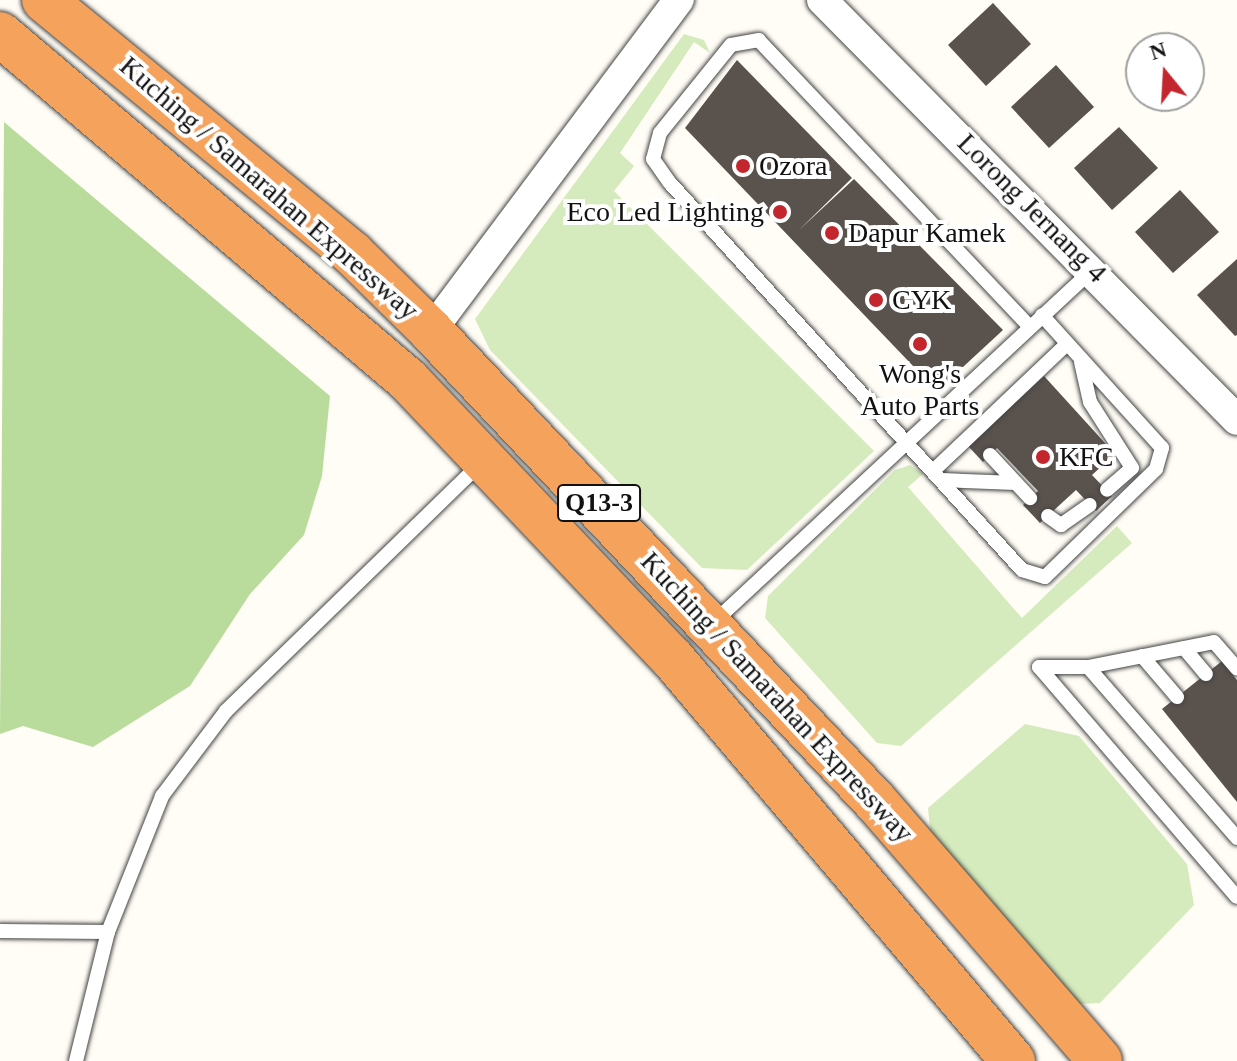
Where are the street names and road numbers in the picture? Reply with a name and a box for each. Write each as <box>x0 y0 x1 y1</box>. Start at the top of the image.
street label: Kuching / Samarahan Expressway <box>113 49 425 327</box>
street label: Lorong Jernang 4 <box>950 126 1114 290</box>
road number: Q13-3 <box>557 481 641 525</box>
street label: Kuching / Samarahan Expressway <box>633 545 921 849</box>

